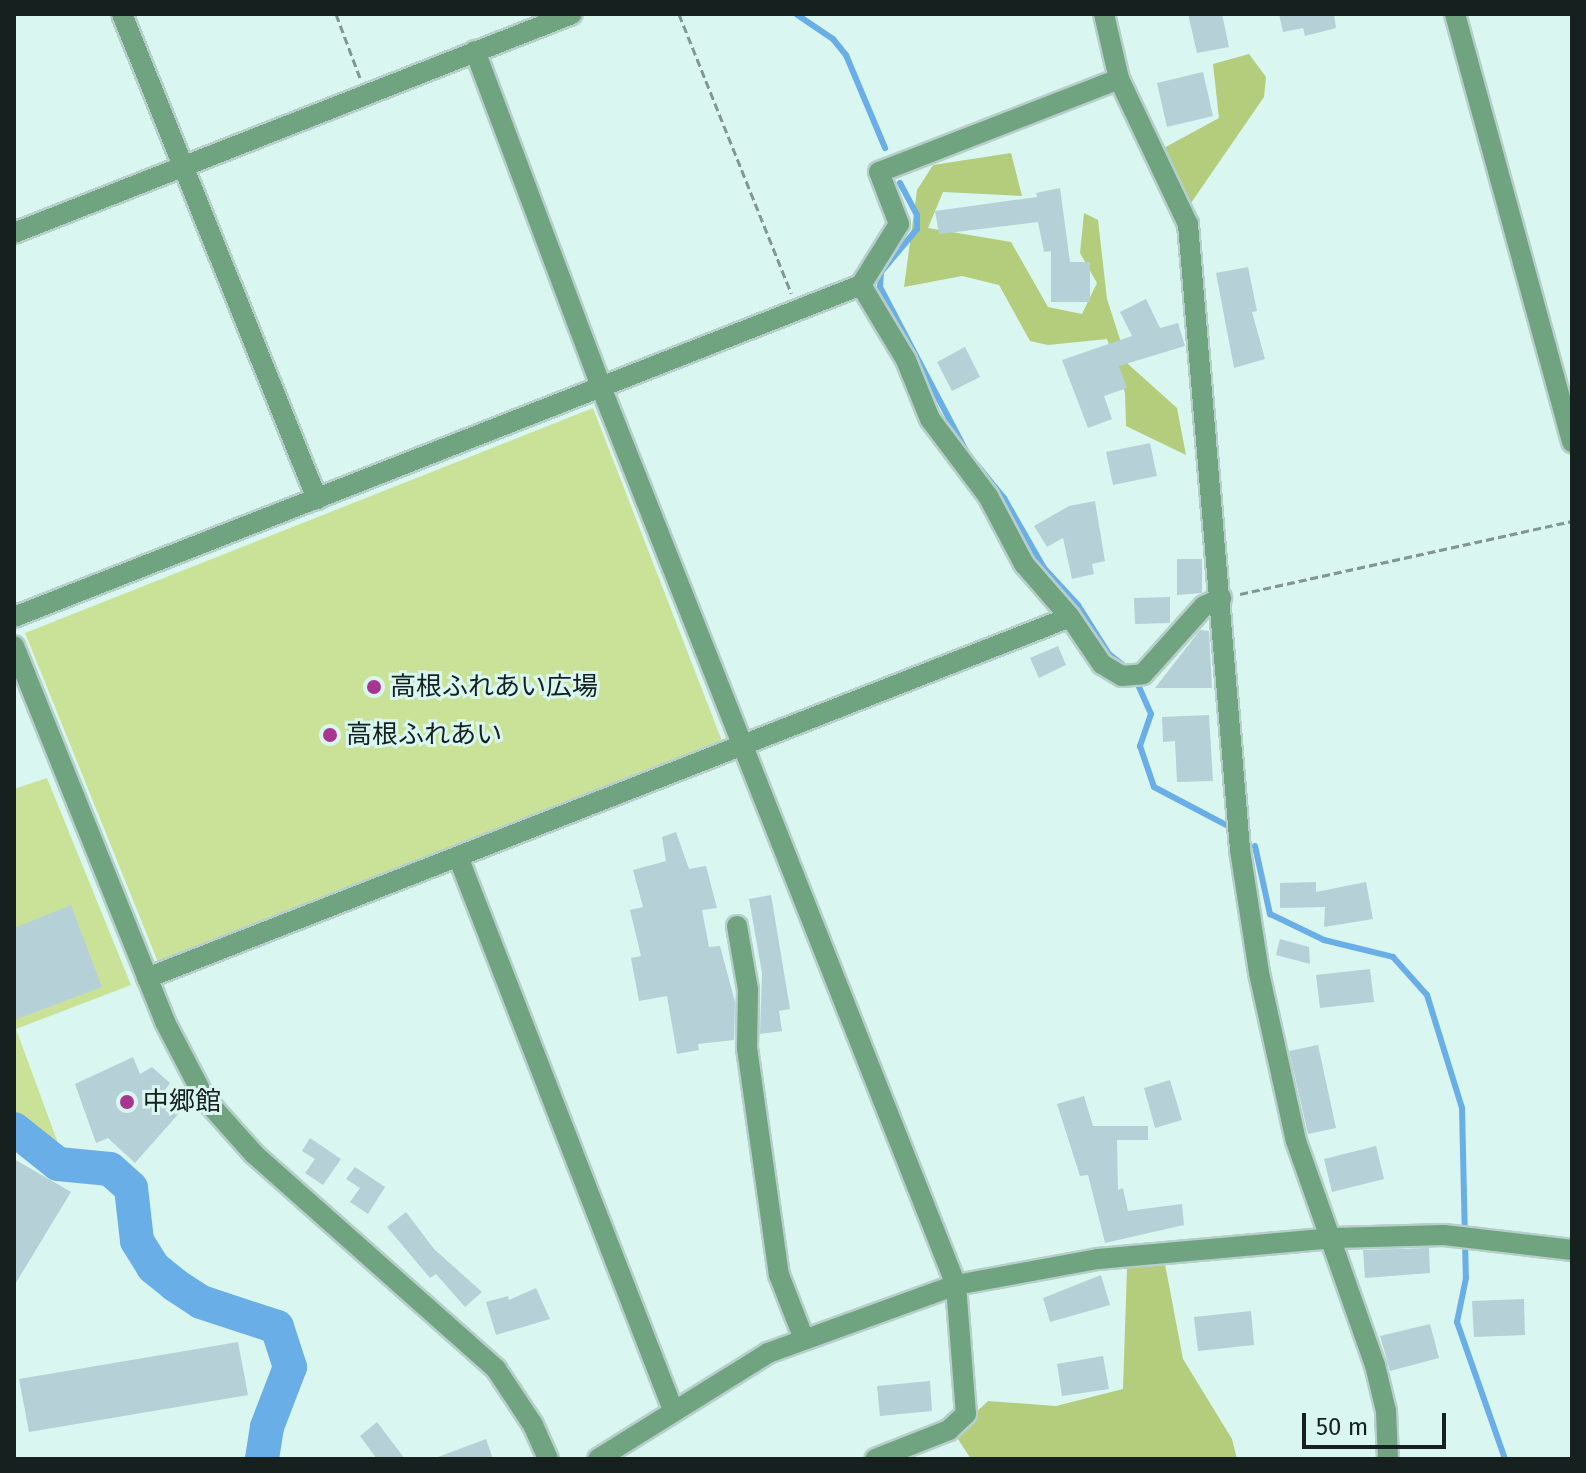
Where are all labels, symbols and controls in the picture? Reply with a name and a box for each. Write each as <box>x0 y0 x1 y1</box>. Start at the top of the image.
place label: 高根ふれあい広場 <box>390 671 598 703</box>
marker: 高根ふれあい広場 <box>365 678 383 696</box>
place label: 高根ふれあい <box>346 719 502 751</box>
marker: 高根ふれあい <box>321 726 339 744</box>
place label: 中郷館 <box>143 1086 221 1118</box>
marker: 中郷館 <box>118 1093 136 1111</box>
scale bar <box>1306 1397 1450 1447</box>
text: 50 m <box>1316 1413 1368 1441</box>

